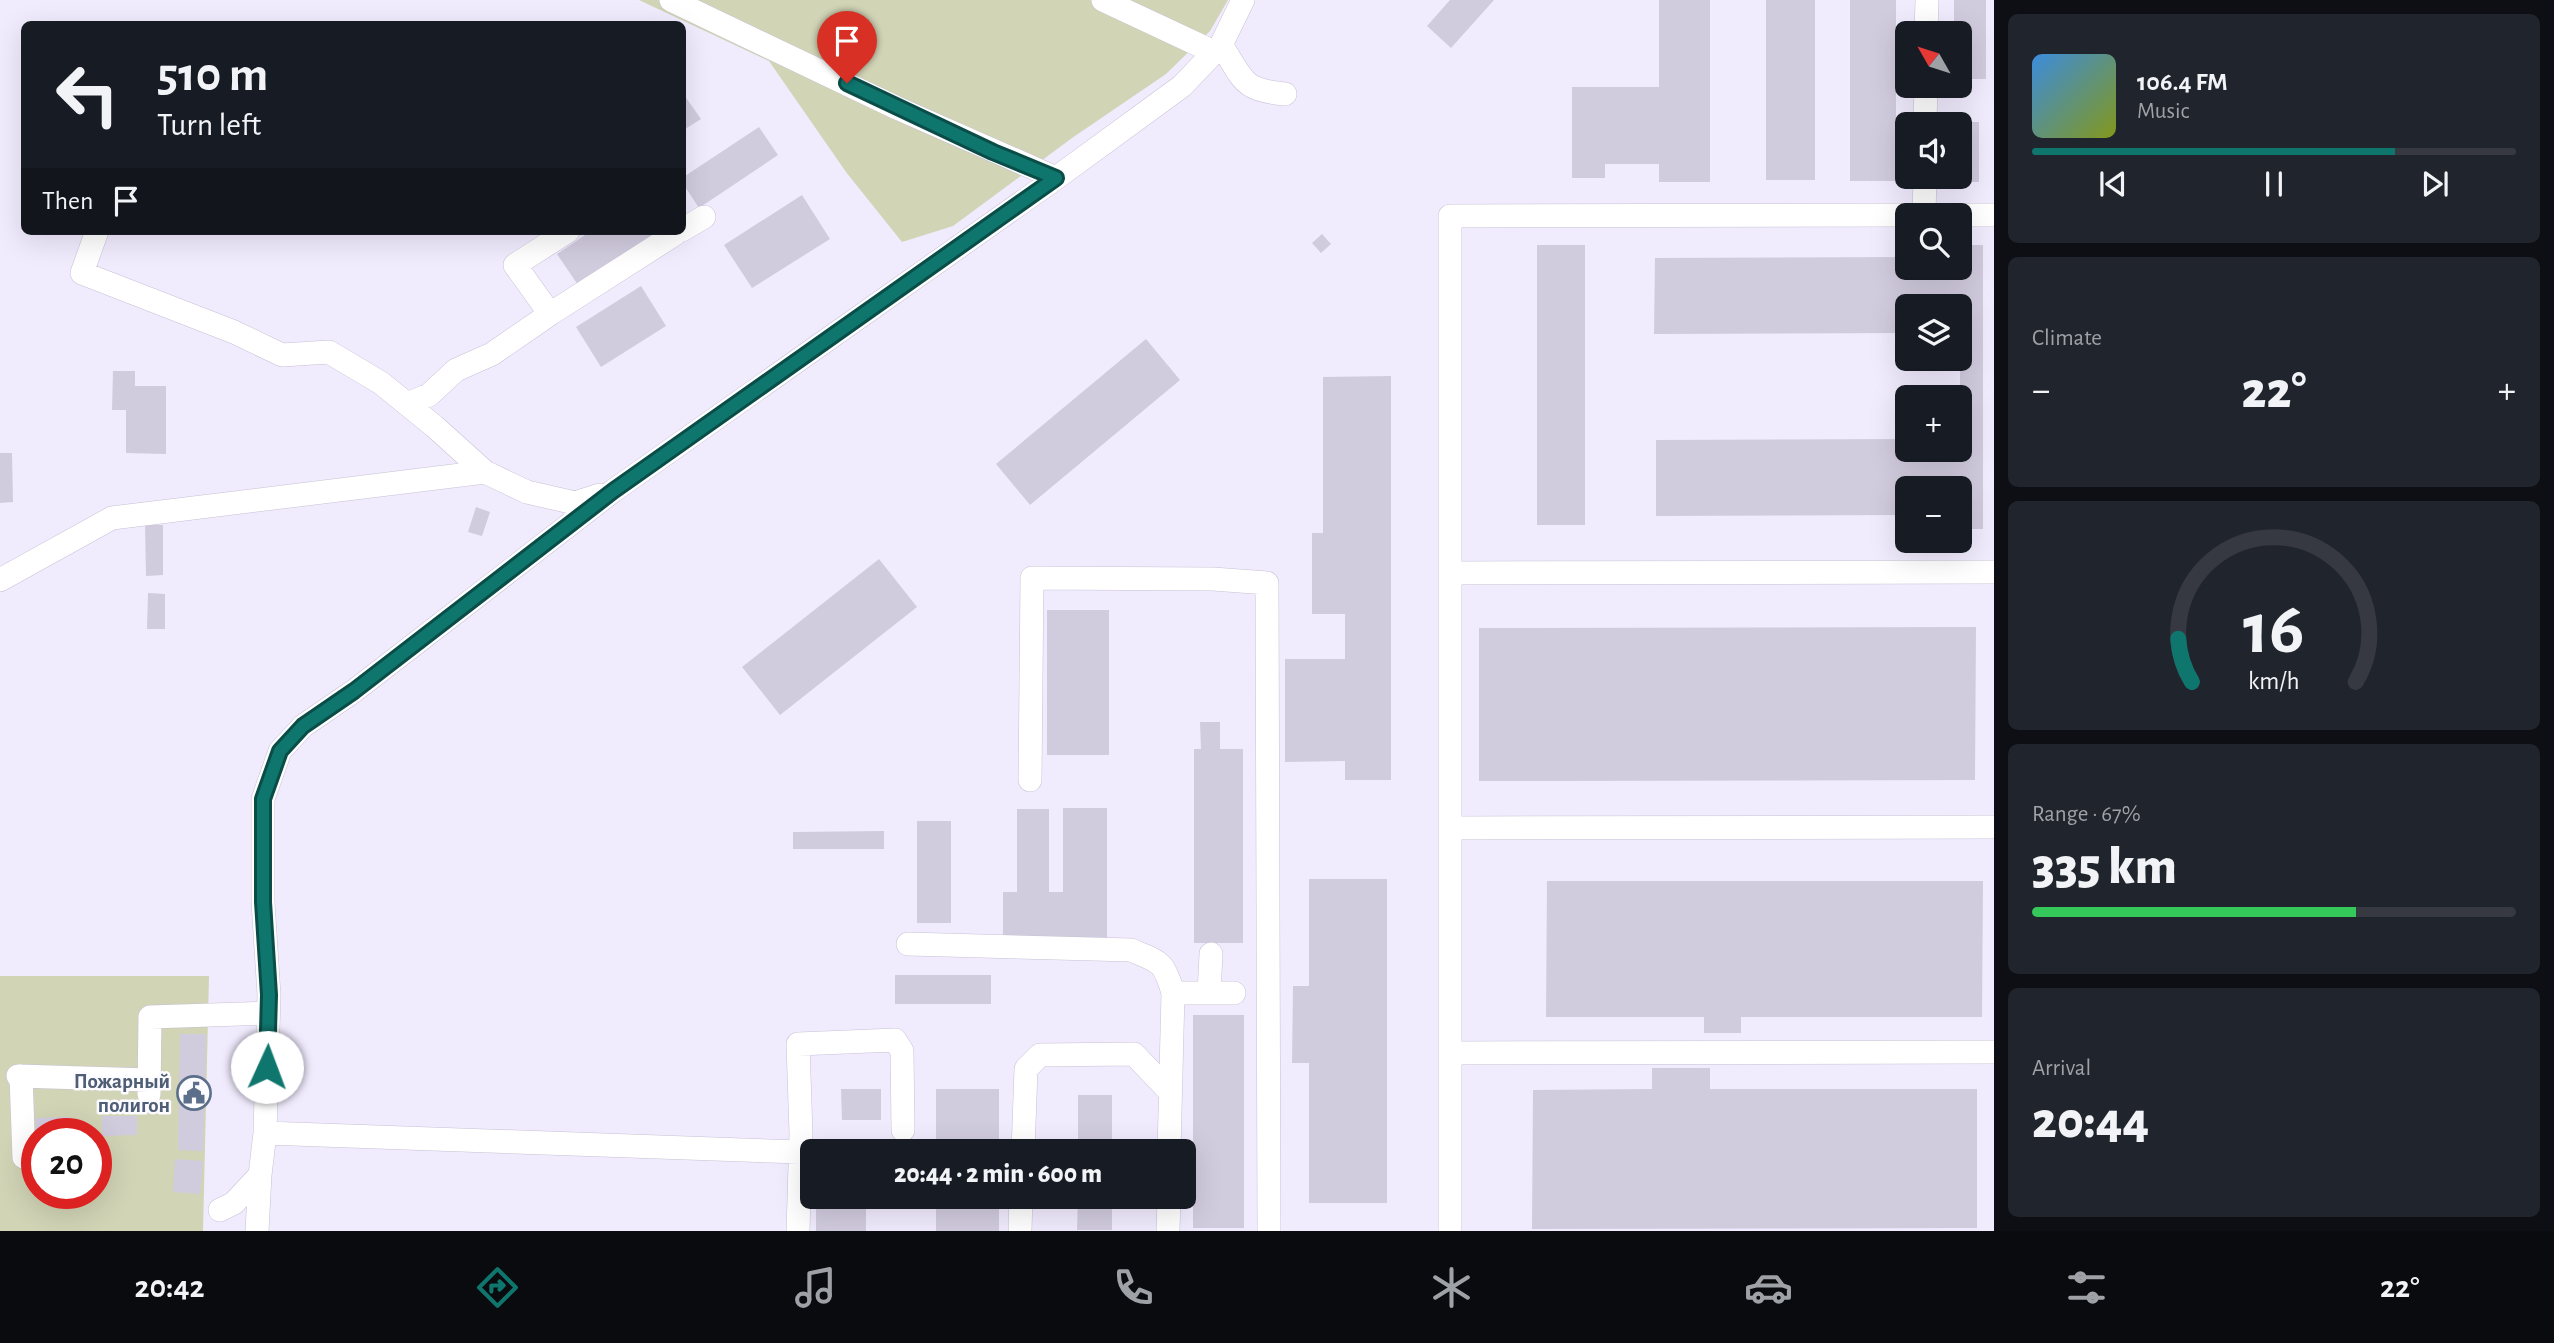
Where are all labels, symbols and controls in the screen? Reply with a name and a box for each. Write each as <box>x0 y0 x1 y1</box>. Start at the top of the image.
pin <box>817 11 877 83</box>
north arrow <box>1895 21 1972 98</box>
map controls <box>1895 21 1972 553</box>
icon: arrive <box>828 22 866 60</box>
icon: left <box>42 49 133 140</box>
text: 510 m <box>157 51 268 100</box>
text: 106.4 FM <box>2137 69 2228 95</box>
text: Music <box>2137 100 2189 123</box>
text: Turn left <box>157 109 261 141</box>
button: sound <box>1895 112 1972 189</box>
icon: previous <box>2094 165 2132 203</box>
icon: pause <box>2255 165 2293 203</box>
icon: next <box>2416 165 2454 203</box>
icon: arrive <box>107 182 145 220</box>
text: Then <box>42 188 93 214</box>
button: search <box>1895 203 1972 280</box>
button: layers <box>1895 294 1972 371</box>
text: Climate <box>2032 327 2102 350</box>
text: 22° <box>2241 365 2307 417</box>
text: − <box>2032 372 2050 410</box>
text: + <box>2498 372 2516 410</box>
button: + <box>1895 385 1972 462</box>
button: − <box>1895 476 1972 553</box>
text: 16 <box>2243 594 2305 667</box>
text: km/h <box>2248 668 2300 693</box>
text: Range · 67% <box>2032 803 2141 826</box>
text: 335 km <box>2032 841 2177 893</box>
position arrow <box>230 1030 304 1104</box>
text: Arrival <box>2032 1057 2091 1080</box>
place label: Пожарный полигон <box>74 1071 170 1116</box>
public building icon: Пожарный полигон <box>175 1074 213 1112</box>
text: 20:44 <box>2032 1095 2149 1147</box>
speed limit sign: 20 <box>21 1118 112 1209</box>
text: 20:44 · 2 min · 600 m <box>894 1161 1102 1187</box>
icon: directions <box>473 1263 522 1312</box>
icon: music <box>791 1263 840 1312</box>
icon: phone <box>1109 1263 1158 1312</box>
icon: climate <box>1427 1263 1476 1312</box>
icon: car <box>1744 1263 1793 1312</box>
icon: filters <box>2062 1263 2111 1312</box>
text: 20:42 <box>134 1271 205 1303</box>
text: 22° <box>2380 1271 2420 1303</box>

